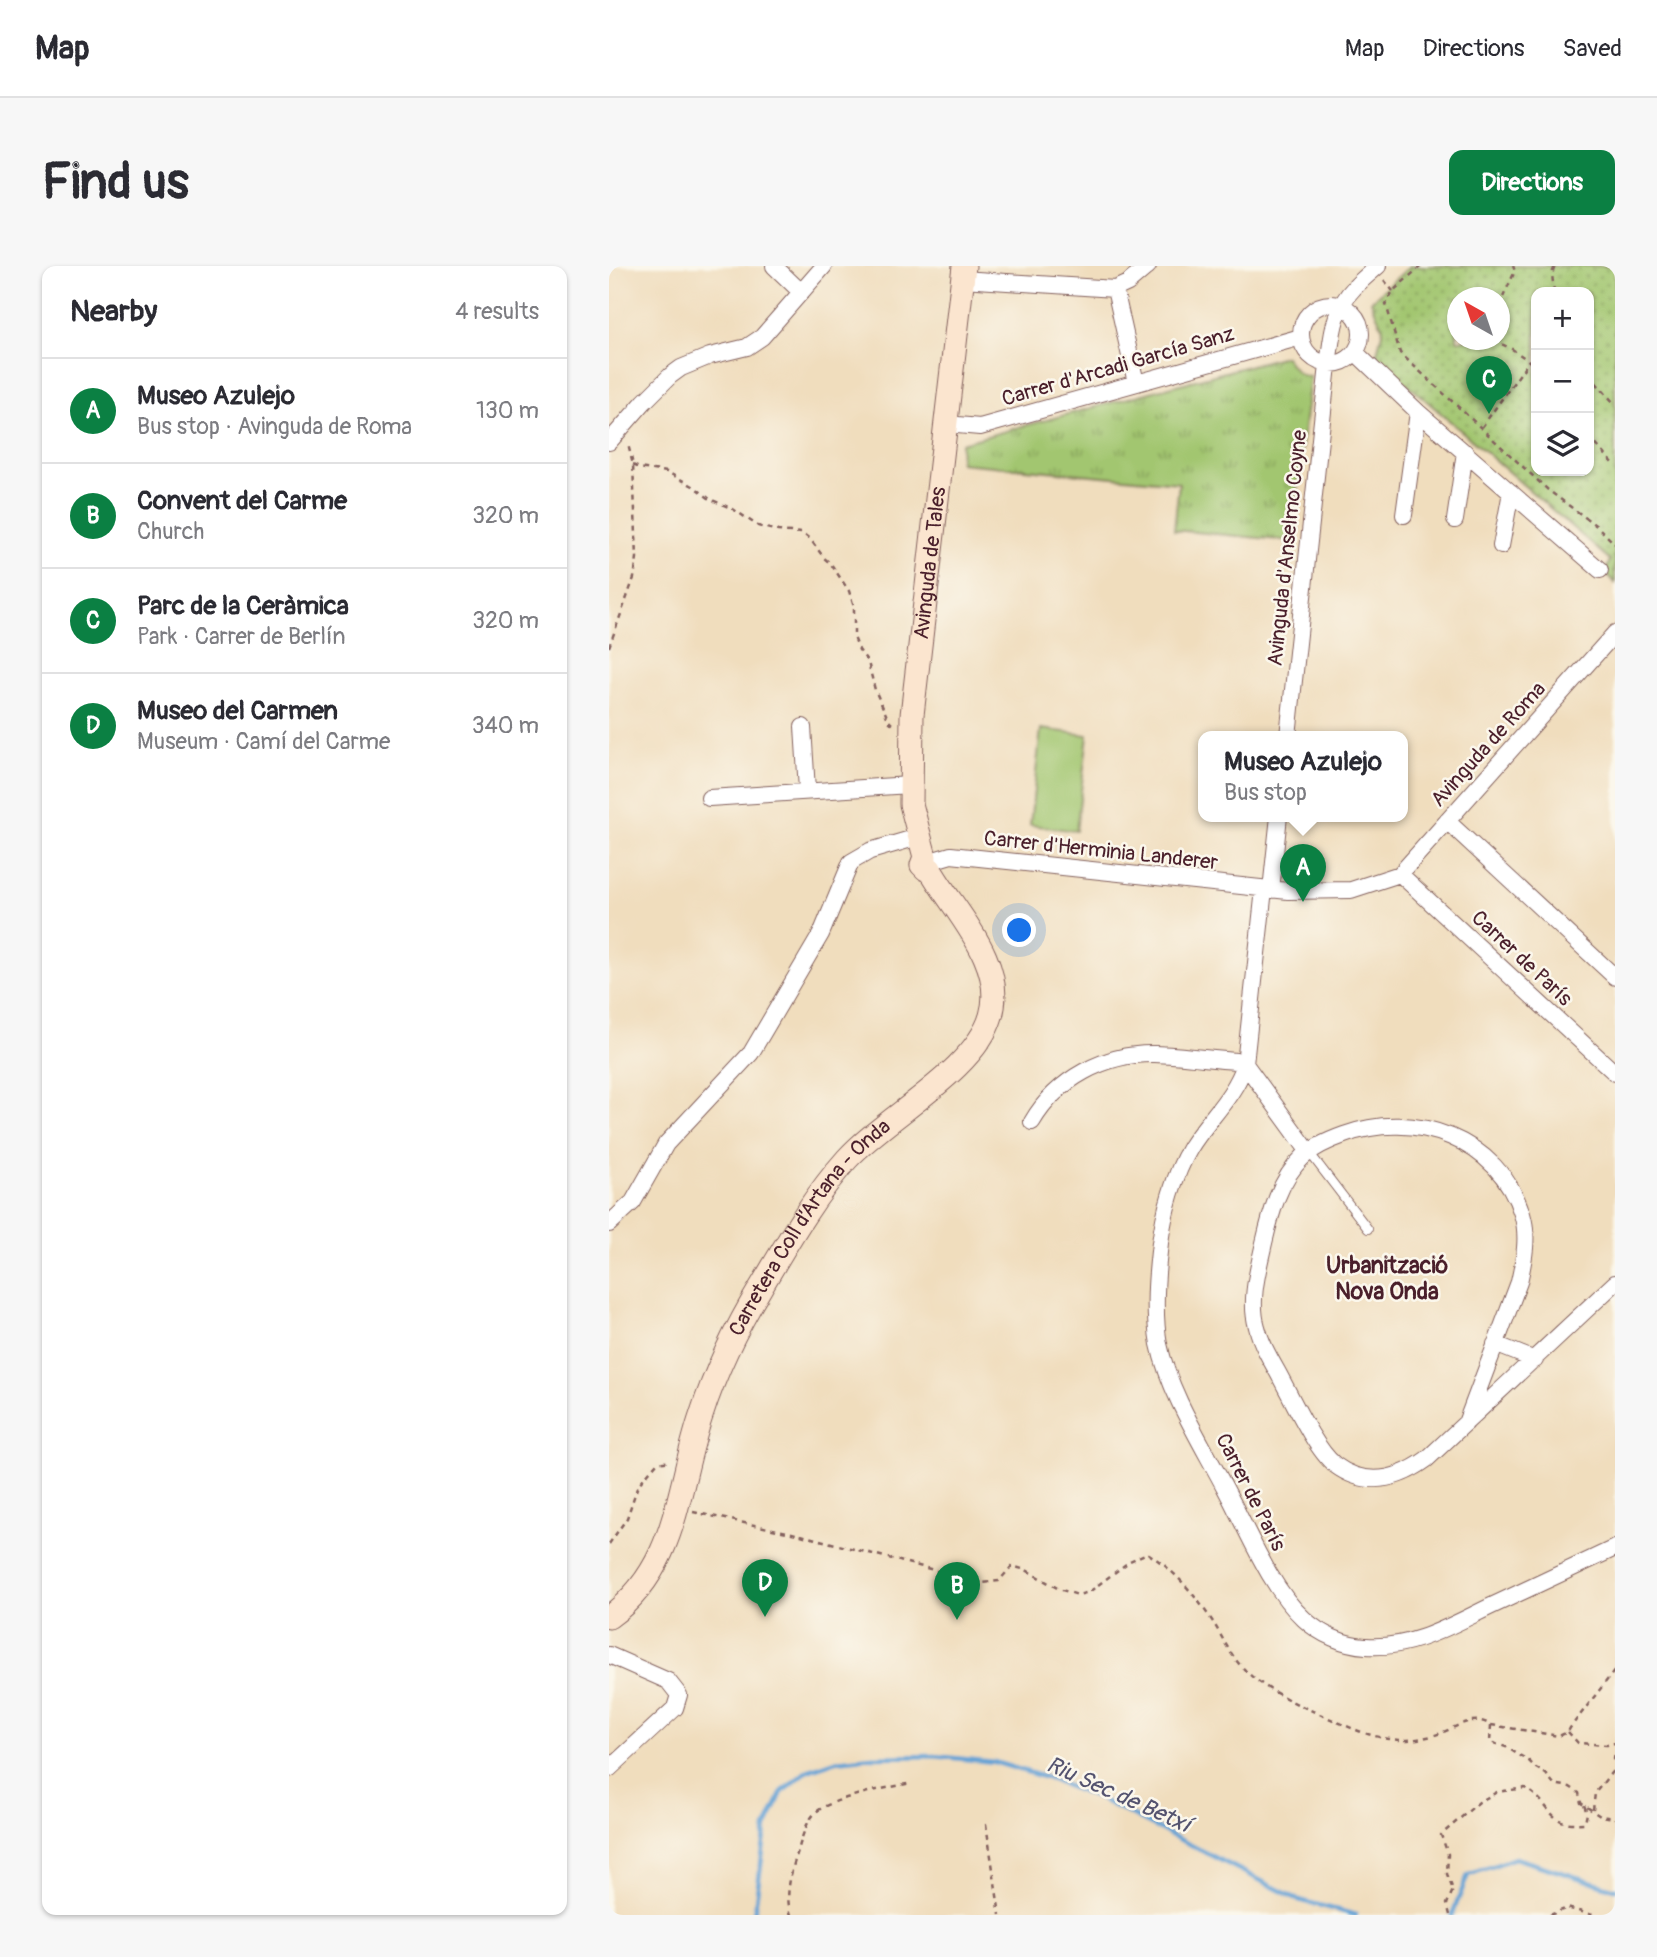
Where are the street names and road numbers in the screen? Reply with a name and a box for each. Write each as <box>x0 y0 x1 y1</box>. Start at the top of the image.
street label: Carrer d'Arcadi García Sanz <box>999 320 1238 413</box>
street label: Avinguda d'Anselmo Coyne <box>1262 428 1313 667</box>
street label: Avinguda de Tales <box>908 485 952 641</box>
street label: Avinguda de Roma <box>1425 676 1552 813</box>
street label: Carrer d'Herminia Landerer <box>983 825 1220 876</box>
street label: Carrer de París <box>1465 905 1578 1012</box>
street label: Carretera Coll d’Artana - Onda <box>723 1113 896 1341</box>
street label: Carrer de París <box>1209 1429 1292 1556</box>

